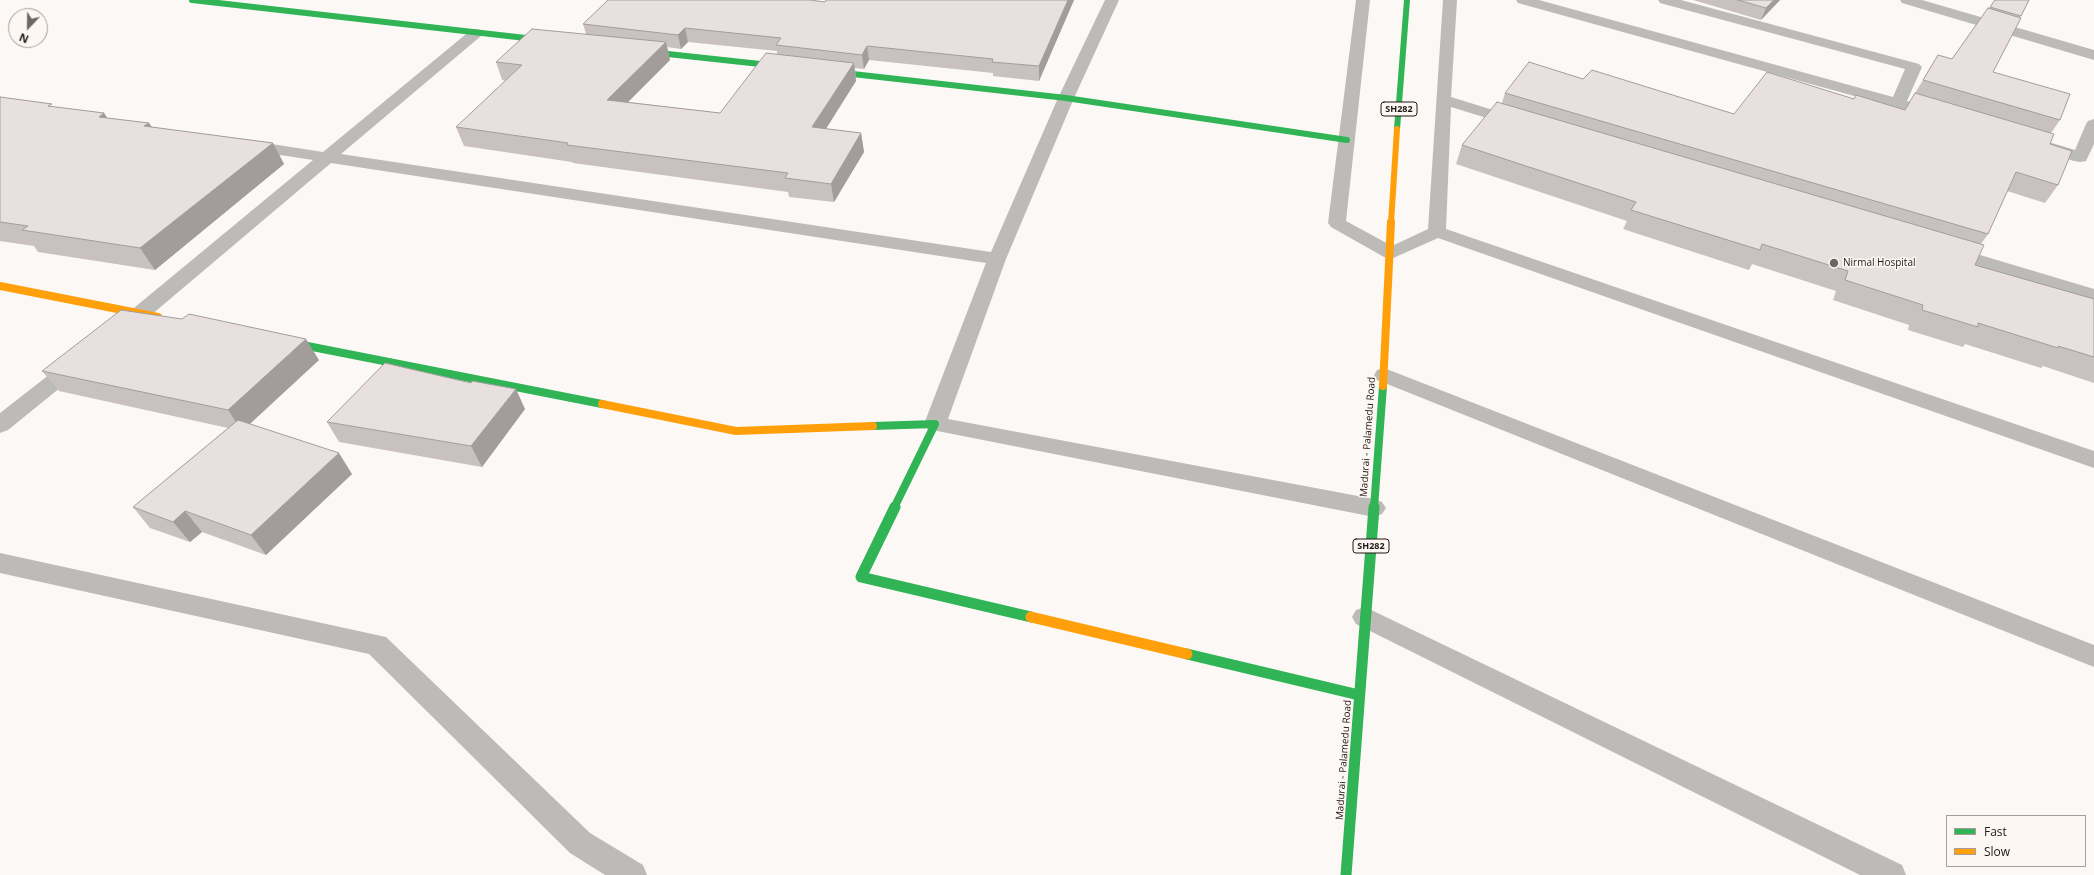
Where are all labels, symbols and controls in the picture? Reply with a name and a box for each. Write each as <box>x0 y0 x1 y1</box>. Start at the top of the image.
north arrow <box>8 8 48 48</box>
text: N <box>17 30 31 47</box>
road number: SH282 <box>1381 102 1417 116</box>
marker: Nirmal Hospital <box>1828 257 1840 269</box>
place label: Nirmal Hospital <box>1843 257 1916 269</box>
street label: Madurai - Palamedu Road <box>1358 376 1378 498</box>
road number: SH282 <box>1353 539 1389 553</box>
street label: Madurai - Palamedu Road <box>1334 699 1354 821</box>
legend <box>1946 815 2086 867</box>
text: Fast <box>1984 823 2007 840</box>
text: Slow <box>1984 843 2010 860</box>

